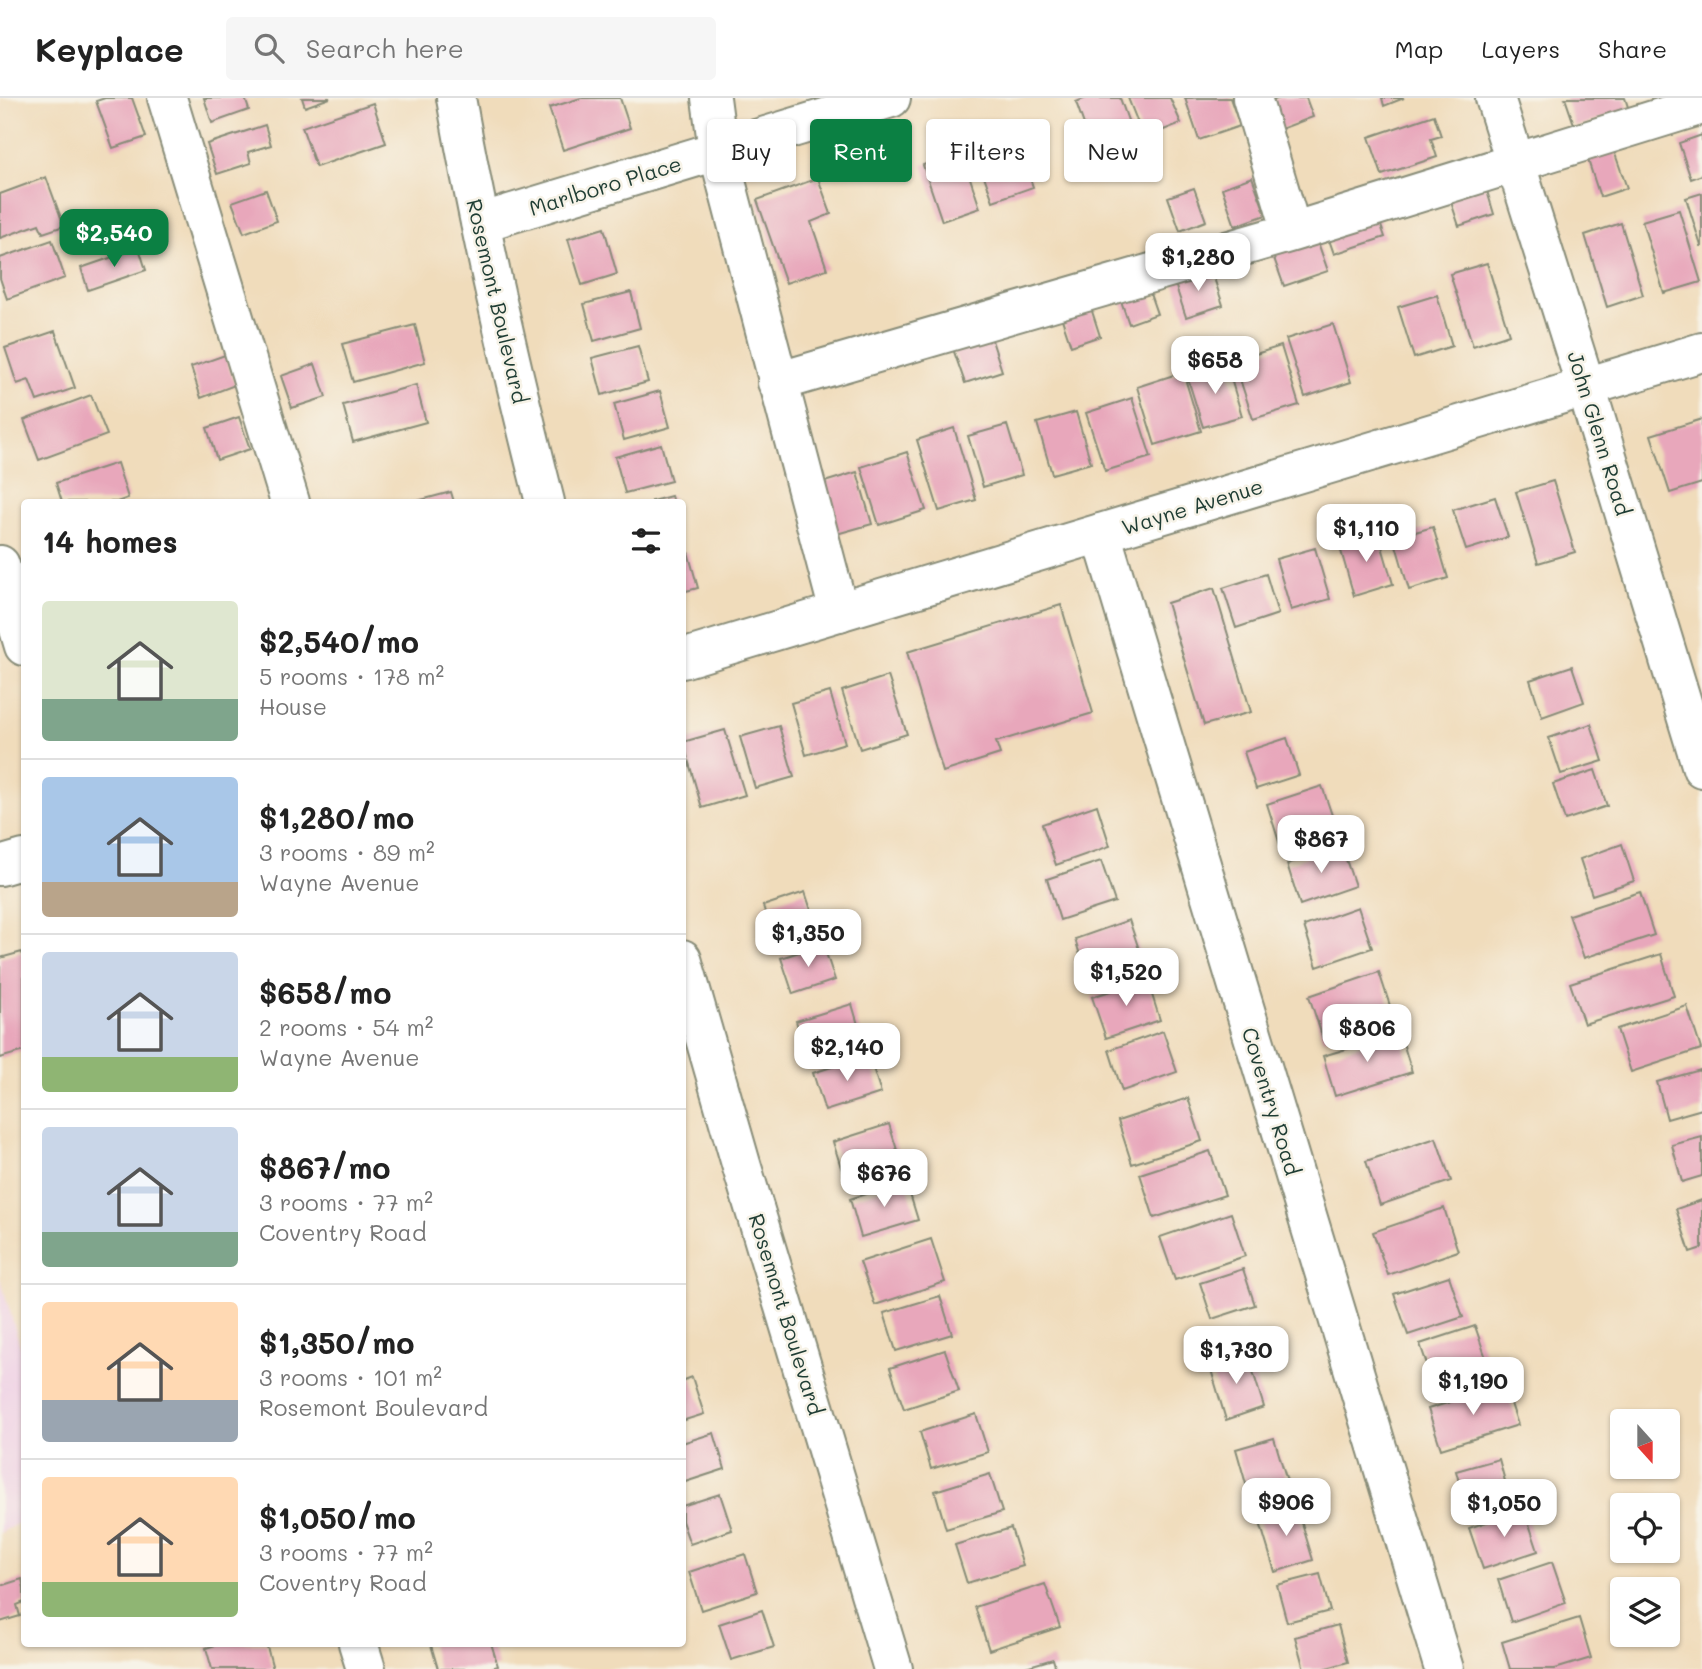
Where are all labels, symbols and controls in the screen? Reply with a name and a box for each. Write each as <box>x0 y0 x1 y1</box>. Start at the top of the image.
search box <box>226 17 716 80</box>
text: Keyplace <box>35 27 184 70</box>
icon: search <box>250 29 288 67</box>
text: Search here <box>306 31 464 65</box>
text: Map <box>1395 33 1443 64</box>
text: Layers <box>1481 33 1560 64</box>
text: Share <box>1598 33 1667 64</box>
chip: Buy <box>707 119 796 182</box>
chip: Rent <box>810 119 912 182</box>
chip: Filters <box>926 119 1050 182</box>
chip: New <box>1064 119 1163 182</box>
street label: Marlboro Place <box>526 149 684 221</box>
street label: Rosemont Boulevard <box>461 196 535 406</box>
pin: $2,540 <box>57 209 171 269</box>
text: $2,540 <box>76 217 152 247</box>
pin: $1,280 <box>1141 234 1255 293</box>
text: $1,280 <box>1161 241 1235 271</box>
pin: $658 <box>1174 336 1256 396</box>
text: $658 <box>1187 344 1243 374</box>
street label: John Glenn Road <box>1562 348 1638 518</box>
street label: Wayne Avenue <box>1118 472 1266 540</box>
pin: $1,110 <box>1309 504 1423 564</box>
text: $1,110 <box>1333 512 1399 542</box>
text: 14 homes <box>42 521 178 561</box>
icon: filters <box>627 522 665 560</box>
text: $2,540/mo <box>259 621 419 661</box>
icon: home <box>98 629 182 713</box>
text: 5 rooms · 178 m² <box>259 661 444 691</box>
text: House <box>259 691 327 721</box>
text: $1,280/mo <box>259 797 414 837</box>
icon: home <box>98 805 182 889</box>
pin: $867 <box>1280 816 1362 875</box>
text: $867 <box>1293 823 1349 853</box>
text: 3 rooms · 89 m² <box>259 837 435 867</box>
text: Wayne Avenue <box>259 867 419 897</box>
pin: $1,350 <box>751 910 865 969</box>
text: $1,350 <box>771 917 845 947</box>
pin: $1,520 <box>1069 948 1183 1008</box>
text: $1,520 <box>1090 956 1162 986</box>
text: $658/mo <box>259 972 391 1012</box>
icon: home <box>98 980 182 1064</box>
pin: $806 <box>1326 1004 1408 1064</box>
text: 2 rooms · 54 m² <box>259 1012 434 1042</box>
text: $806 <box>1338 1012 1396 1042</box>
pin: $2,140 <box>790 1024 904 1083</box>
street label: Coventry Road <box>1237 1024 1307 1178</box>
text: $2,140 <box>810 1031 884 1061</box>
text: Wayne Avenue <box>259 1042 419 1072</box>
text: $867/mo <box>259 1147 391 1187</box>
pin: $676 <box>843 1150 925 1209</box>
icon: home <box>98 1155 182 1239</box>
text: $676 <box>857 1157 911 1187</box>
text: 3 rooms · 77 m² <box>259 1187 433 1217</box>
street label: Rosemont Boulevard <box>744 1210 830 1418</box>
text: Coventry Road <box>259 1217 427 1247</box>
text: $1,350/mo <box>259 1322 414 1362</box>
pin: $1,730 <box>1179 1326 1293 1386</box>
icon: home <box>98 1330 182 1414</box>
text: $1,730 <box>1200 1334 1272 1364</box>
pin: $1,190 <box>1416 1358 1530 1417</box>
text: 3 rooms · 101 m² <box>259 1362 442 1392</box>
text: $1,190 <box>1438 1365 1508 1395</box>
text: Rosemont Boulevard <box>259 1392 488 1422</box>
north arrow <box>1610 1409 1680 1479</box>
map controls <box>1610 1409 1680 1647</box>
pin: $906 <box>1245 1478 1327 1538</box>
pin: $1,050 <box>1447 1480 1561 1539</box>
text: $906 <box>1258 1486 1314 1516</box>
text: $1,050 <box>1467 1487 1541 1517</box>
button: locate <box>1610 1493 1680 1563</box>
text: $1,050/mo <box>259 1497 416 1537</box>
icon: home <box>98 1505 182 1589</box>
text: 3 rooms · 77 m² <box>259 1537 433 1567</box>
text: Coventry Road <box>259 1567 427 1597</box>
button: layers <box>1610 1577 1680 1647</box>

